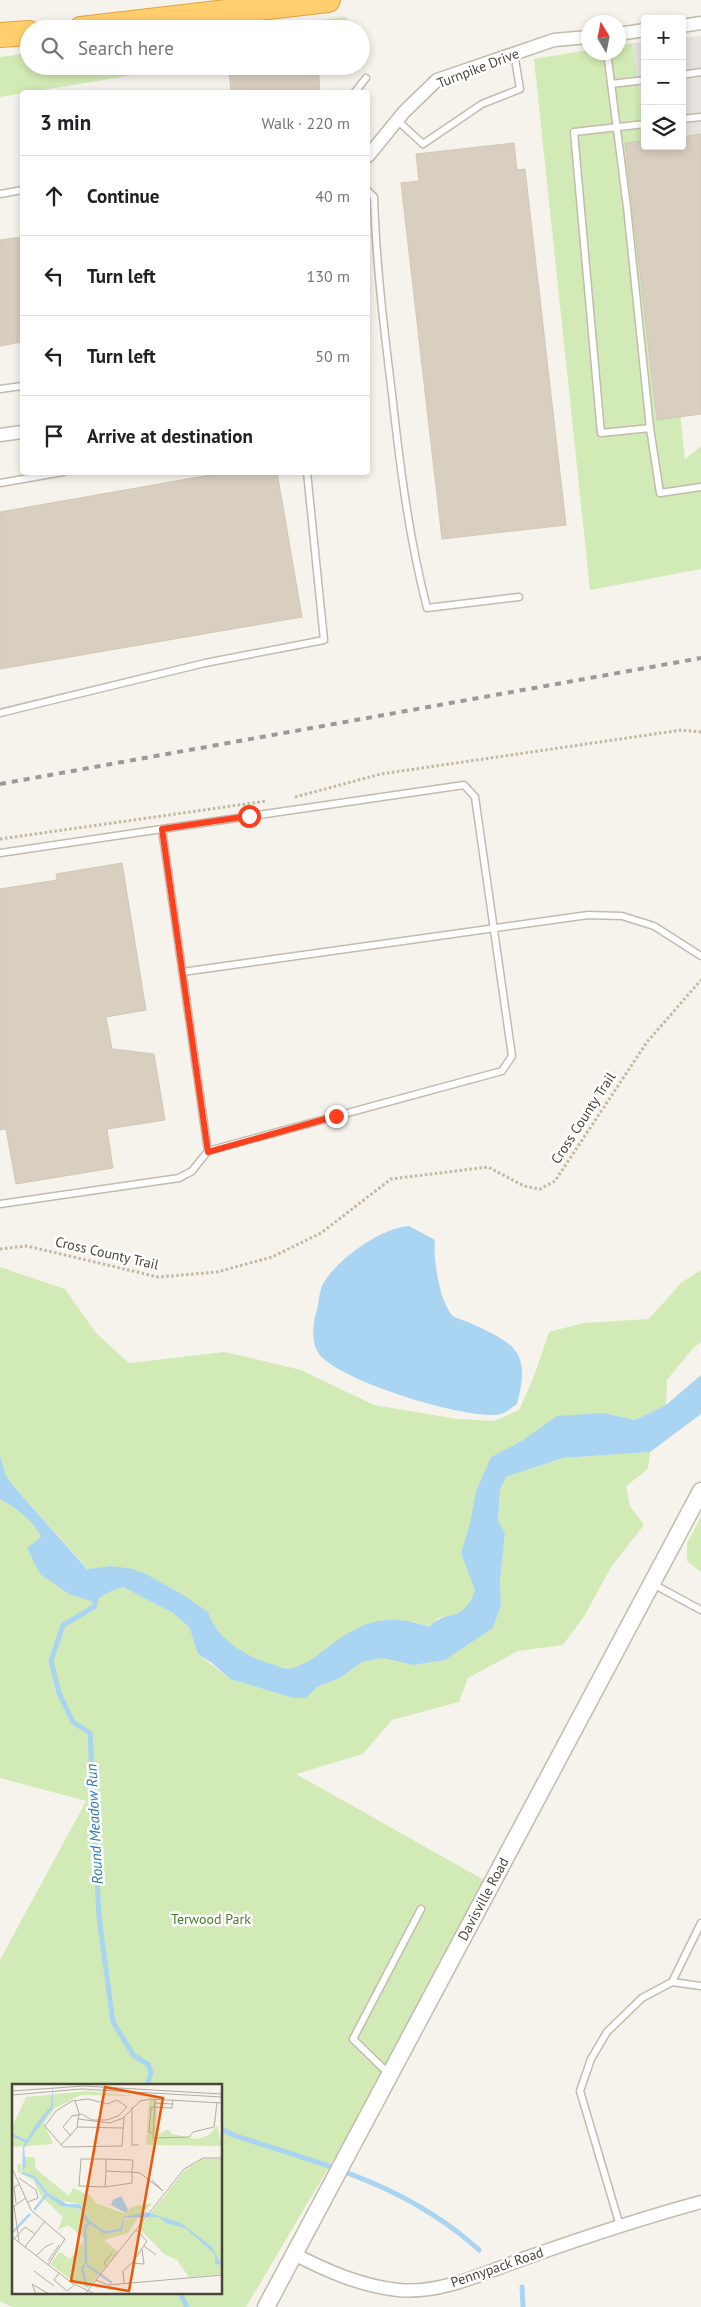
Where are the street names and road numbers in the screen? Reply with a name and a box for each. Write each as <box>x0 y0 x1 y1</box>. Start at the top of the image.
street label: Turnpike Drive <box>434 44 522 92</box>
street label: Cross County Trail <box>547 1069 619 1167</box>
street label: Cross County Trail <box>53 1232 161 1274</box>
street label: Davisville Road <box>454 1854 512 1944</box>
street label: Pennypack Road <box>448 2243 546 2291</box>

